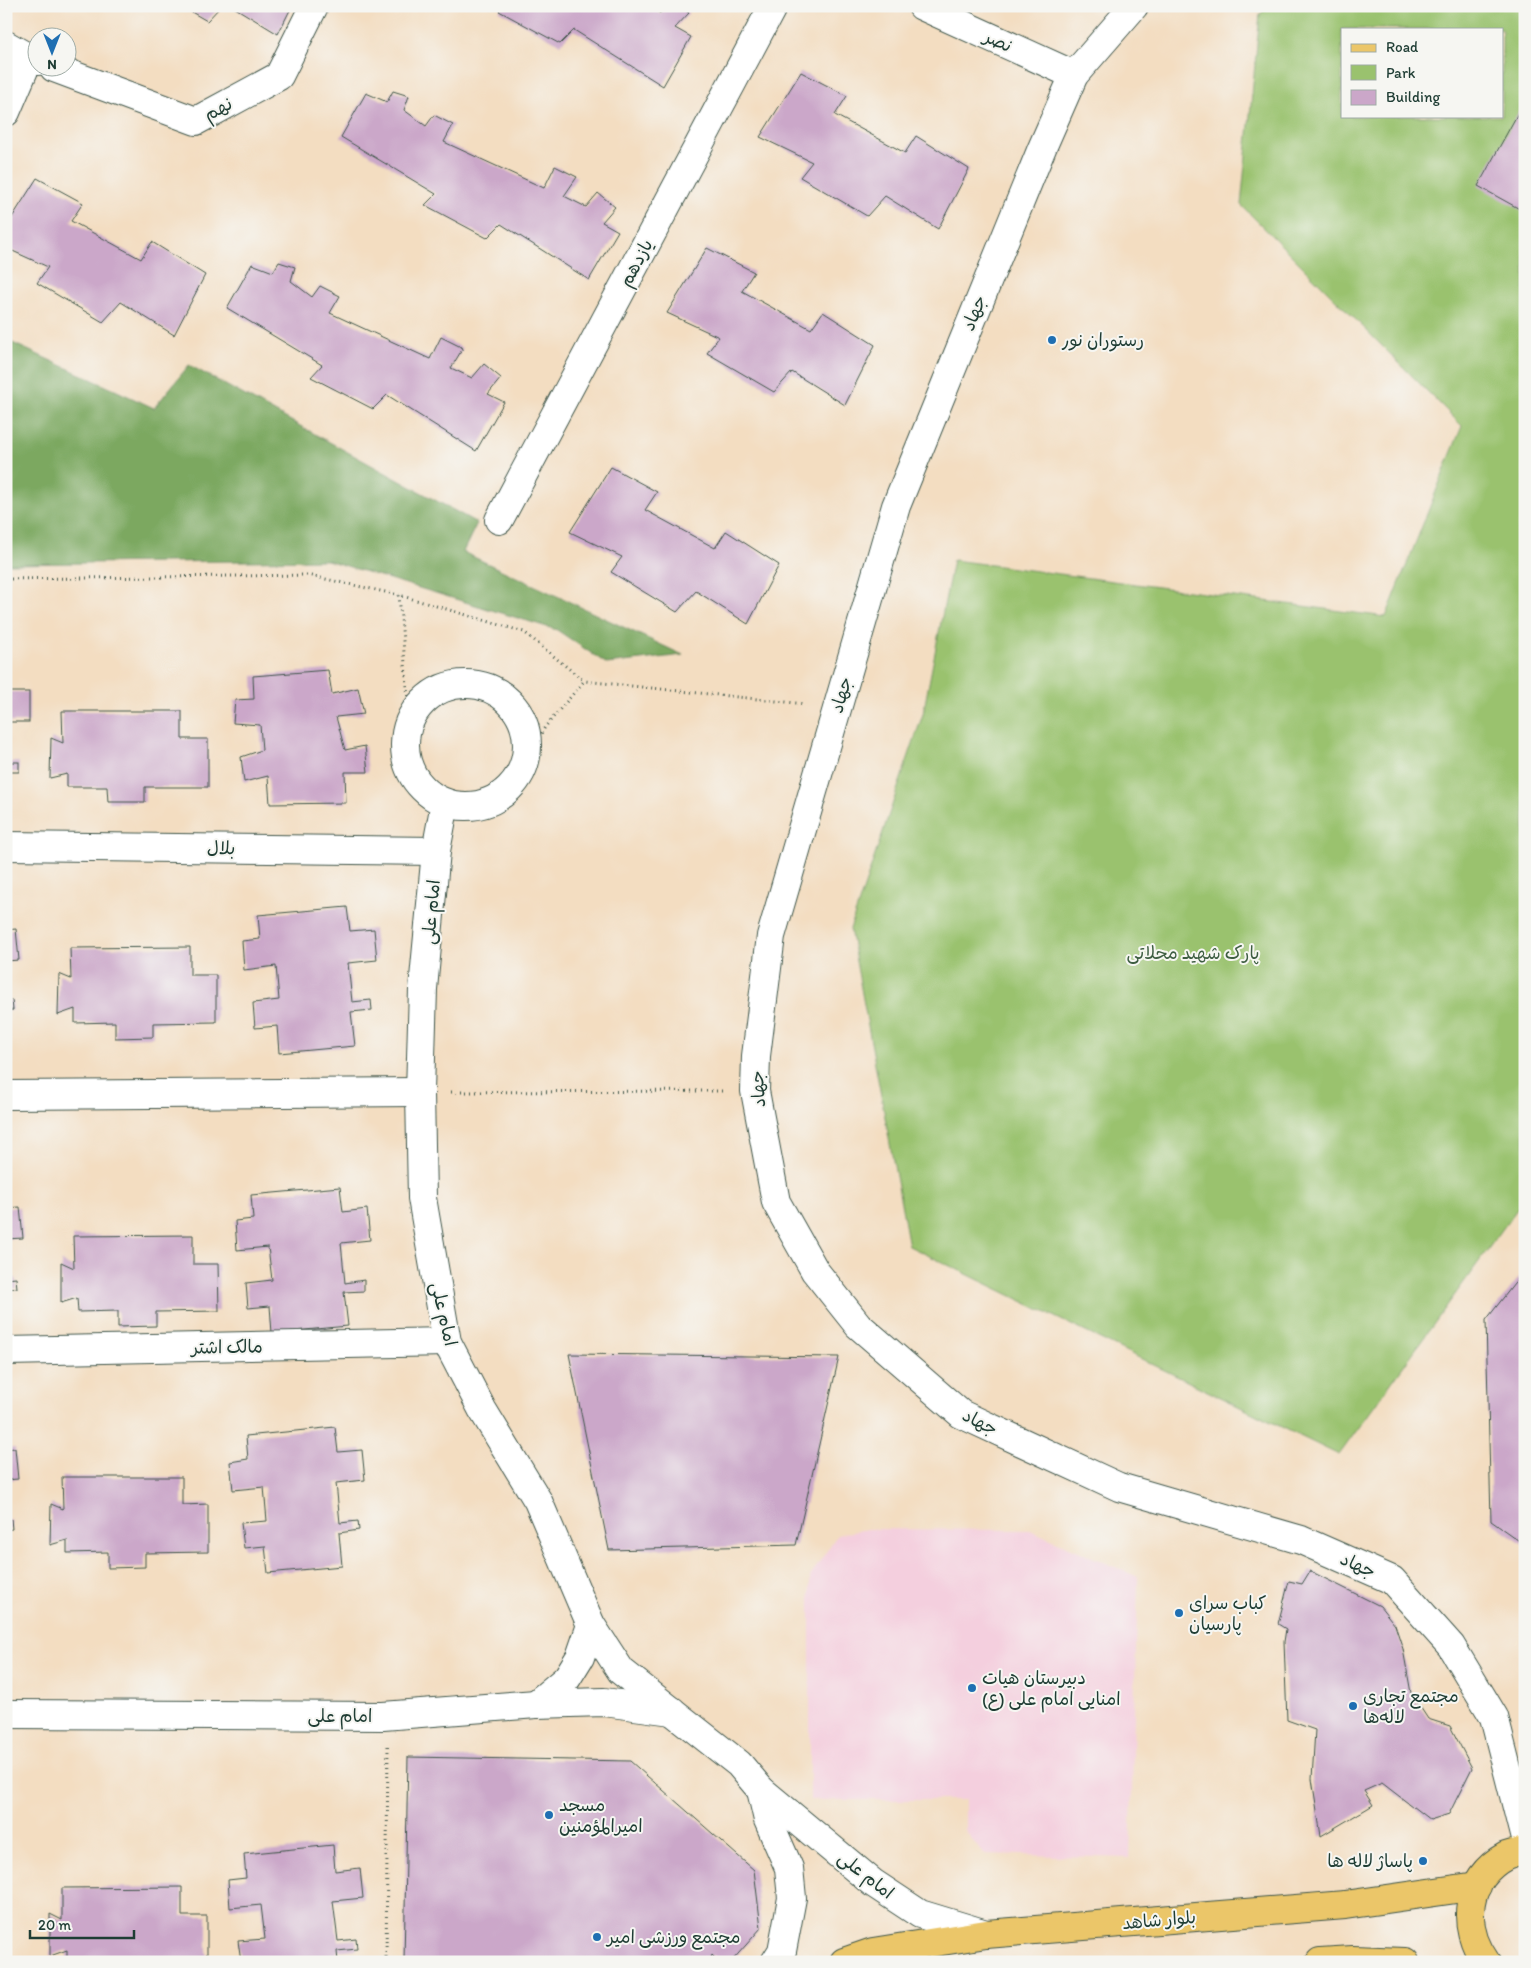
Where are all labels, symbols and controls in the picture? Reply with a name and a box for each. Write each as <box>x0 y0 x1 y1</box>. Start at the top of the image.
street label: نصر <box>979 24 1016 57</box>
north arrow <box>28 28 78 78</box>
legend <box>1341 28 1504 118</box>
text: Road <box>1386 38 1419 56</box>
text: N <box>47 56 57 73</box>
text: Park <box>1386 64 1416 82</box>
text: Building <box>1386 88 1440 106</box>
street label: نهم <box>200 92 238 128</box>
street label: یازدهم <box>614 235 660 292</box>
street label: جهاد <box>957 292 991 334</box>
place label: رستوران نور <box>1061 329 1144 352</box>
marker: رستوران نور <box>1046 334 1058 346</box>
street label: جهاد <box>825 674 857 716</box>
street label: بلال <box>207 837 235 859</box>
street label: امام علی <box>417 879 448 946</box>
park label: پارک شهید محلاتی <box>1126 942 1260 965</box>
street label: جهاد <box>746 1070 770 1108</box>
street label: امام علی <box>423 1280 462 1349</box>
street label: مالک اشتر <box>189 1335 263 1359</box>
street label: جهاد <box>959 1404 1001 1440</box>
street label: جهاد <box>1337 1547 1379 1583</box>
place label: کباب سرای پارسیان <box>1189 1592 1267 1636</box>
marker: کباب سرای پارسیان <box>1173 1607 1185 1619</box>
place label: دبیرستان هیات امنایی امام علی (ع) <box>982 1667 1121 1713</box>
marker: دبیرستان هیات امنایی امام علی (ع) <box>966 1682 978 1694</box>
place label: مجتمع تجاری لاله‌ها <box>1363 1685 1459 1728</box>
marker: مجتمع تجاری لاله‌ها <box>1347 1700 1359 1712</box>
street label: امام علی <box>308 1705 373 1730</box>
place label: مسجد امیرالمؤمنین <box>559 1794 643 1837</box>
marker: مسجد امیرالمؤمنین <box>543 1809 555 1821</box>
street label: امام علی <box>832 1846 898 1906</box>
place label: پاساژ لاله ها <box>1327 1850 1413 1873</box>
marker: پاساژ لاله ها <box>1417 1855 1429 1867</box>
street label: بلوار شاهد <box>1121 1906 1197 1934</box>
scale bar <box>30 1908 134 1940</box>
text: 20 m <box>38 1916 72 1934</box>
place label: مجتمع ورزشی امیر <box>605 1926 741 1950</box>
marker: مجتمع ورزشی امیر <box>591 1931 603 1943</box>

